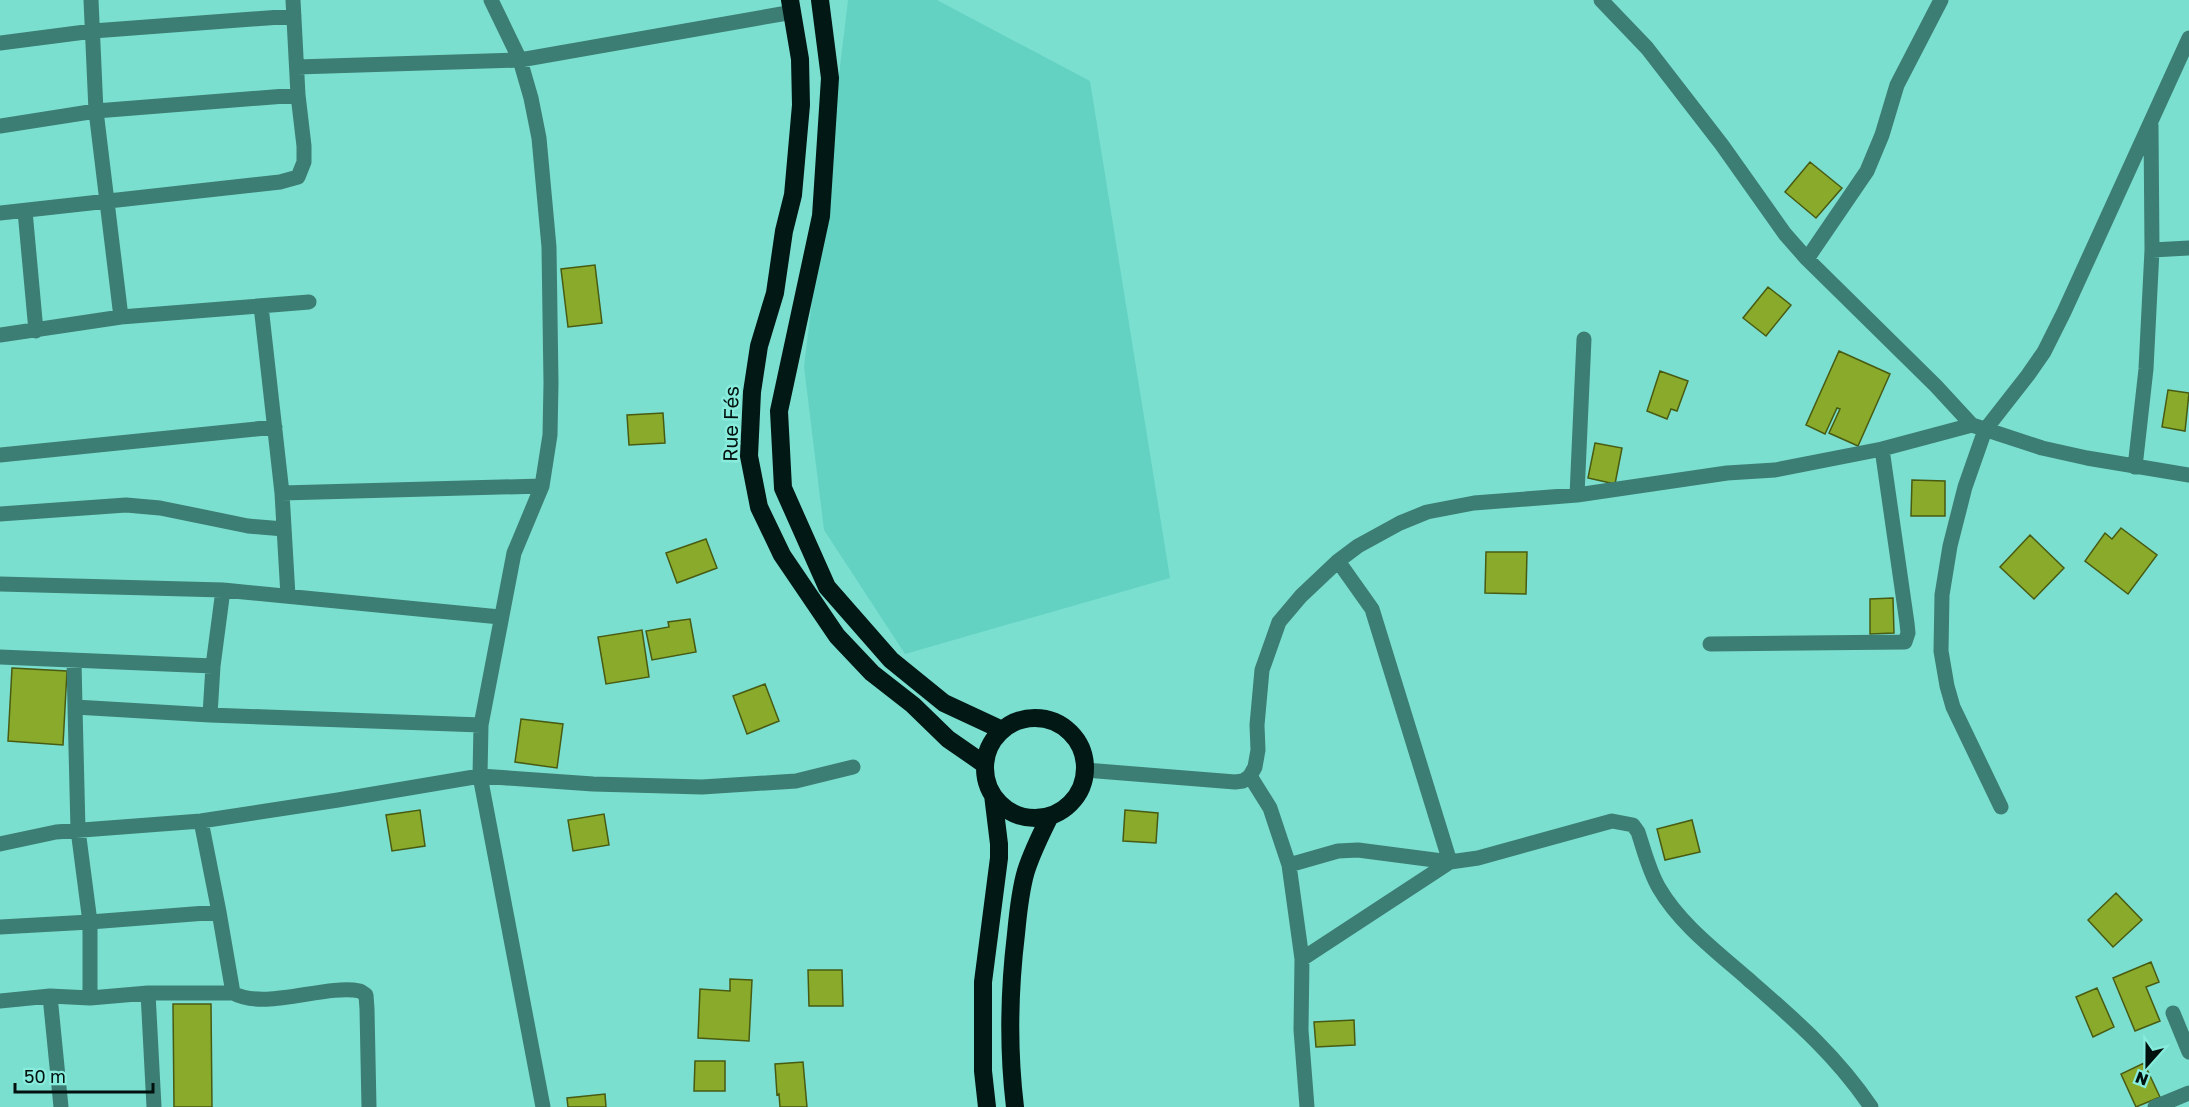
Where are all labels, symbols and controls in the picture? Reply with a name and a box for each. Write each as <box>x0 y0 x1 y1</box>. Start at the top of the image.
street label: Rue Fés <box>717 386 743 462</box>
north arrow <box>2117 1035 2177 1095</box>
scale bar <box>15 1056 153 1094</box>
text: 50 m <box>24 1065 66 1087</box>
text: N <box>2132 1067 2151 1091</box>

